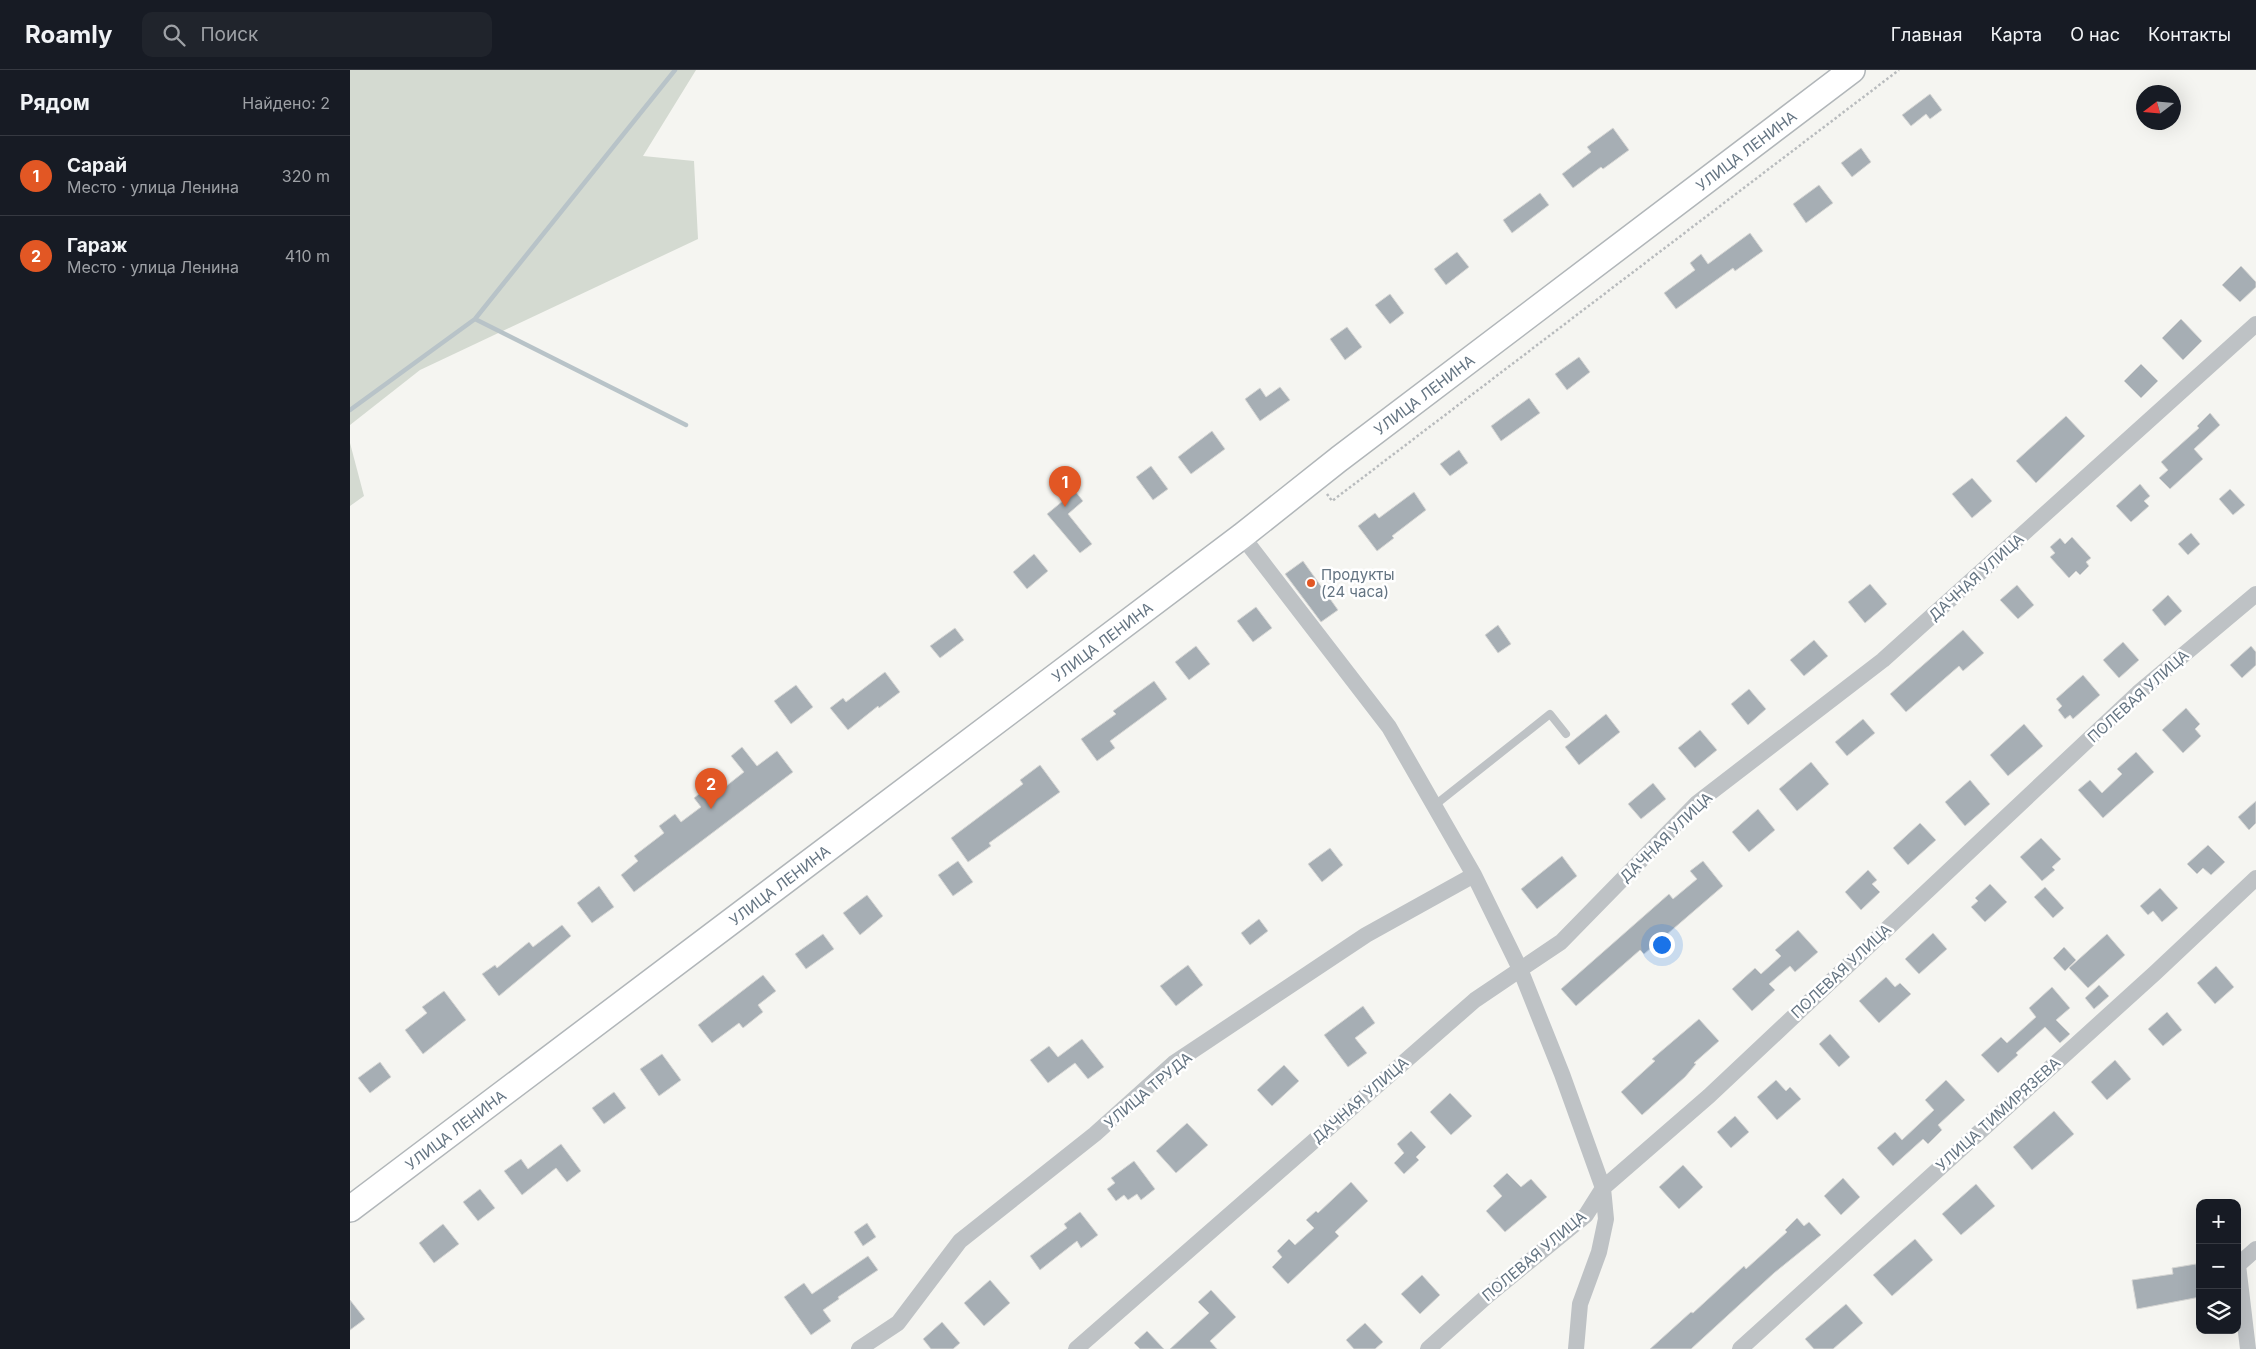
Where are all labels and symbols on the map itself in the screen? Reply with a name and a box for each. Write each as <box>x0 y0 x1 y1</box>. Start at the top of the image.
north arrow <box>2136 85 2181 130</box>
street label: УЛИЦА ЛЕНИНА <box>1692 106 1800 195</box>
street label: УЛИЦА ЛЕНИНА <box>1370 350 1478 439</box>
pin: 1 <box>1049 466 1081 507</box>
street label: ДАЧНАЯ УЛИЦА <box>1924 529 2028 625</box>
place label: Продукты (24 часа) <box>1321 565 1395 601</box>
marker: Продукты (24 часа) <box>1305 577 1317 589</box>
street label: УЛИЦА ЛЕНИНА <box>1048 597 1156 686</box>
street label: ПОЛЕВАЯ УЛИЦА <box>2083 645 2193 747</box>
pin: 2 <box>695 768 727 809</box>
street label: ДАЧНАЯ УЛИЦА <box>1616 788 1716 886</box>
street label: УЛИЦА ЛЕНИНА <box>725 841 834 929</box>
street label: ПОЛЕВАЯ УЛИЦА <box>1787 920 1895 1022</box>
your location <box>1649 932 1675 958</box>
street label: УЛИЦА ТРУДА <box>1100 1048 1196 1132</box>
street label: ДАЧНАЯ УЛИЦА <box>1308 1053 1412 1147</box>
street label: УЛИЦА ТИМИРЯЗЕВА <box>1932 1053 2064 1175</box>
street label: УЛИЦА ЛЕНИНА <box>401 1085 510 1174</box>
street label: ПОЛЕВАЯ УЛИЦА <box>1478 1207 1590 1305</box>

